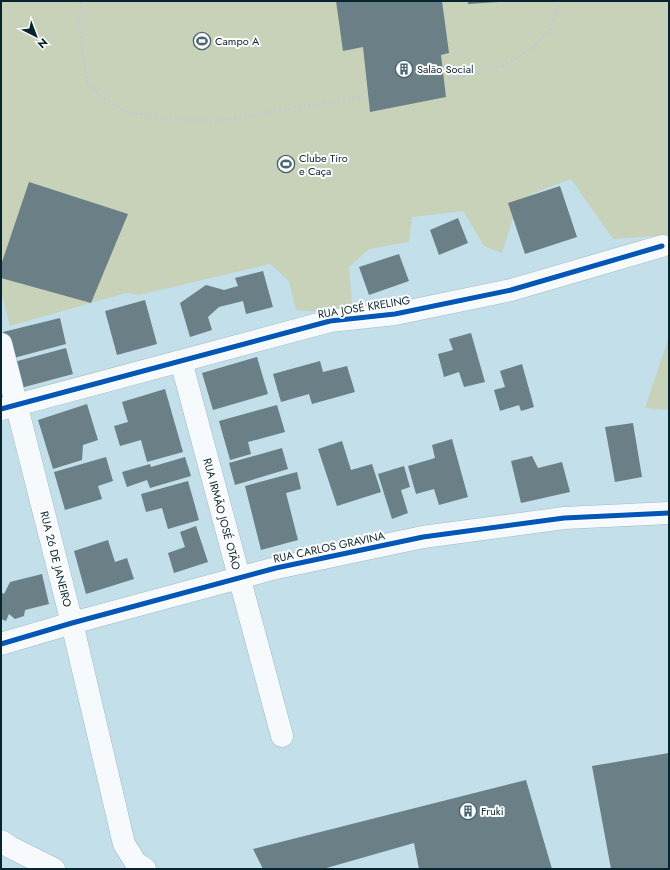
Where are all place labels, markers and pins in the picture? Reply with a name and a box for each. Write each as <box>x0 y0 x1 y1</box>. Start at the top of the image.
sports icon: Campo A <box>192 31 212 51</box>
place label: Campo A <box>215 33 260 49</box>
building icon: Salão Social <box>394 59 414 79</box>
place label: Salão Social <box>417 61 473 77</box>
place label: Clube Tiro e Caça <box>299 150 348 179</box>
sports icon: Clube Tiro e Caça <box>276 154 296 174</box>
building icon: Fruki <box>458 801 478 821</box>
place label: Fruki <box>481 803 504 819</box>

